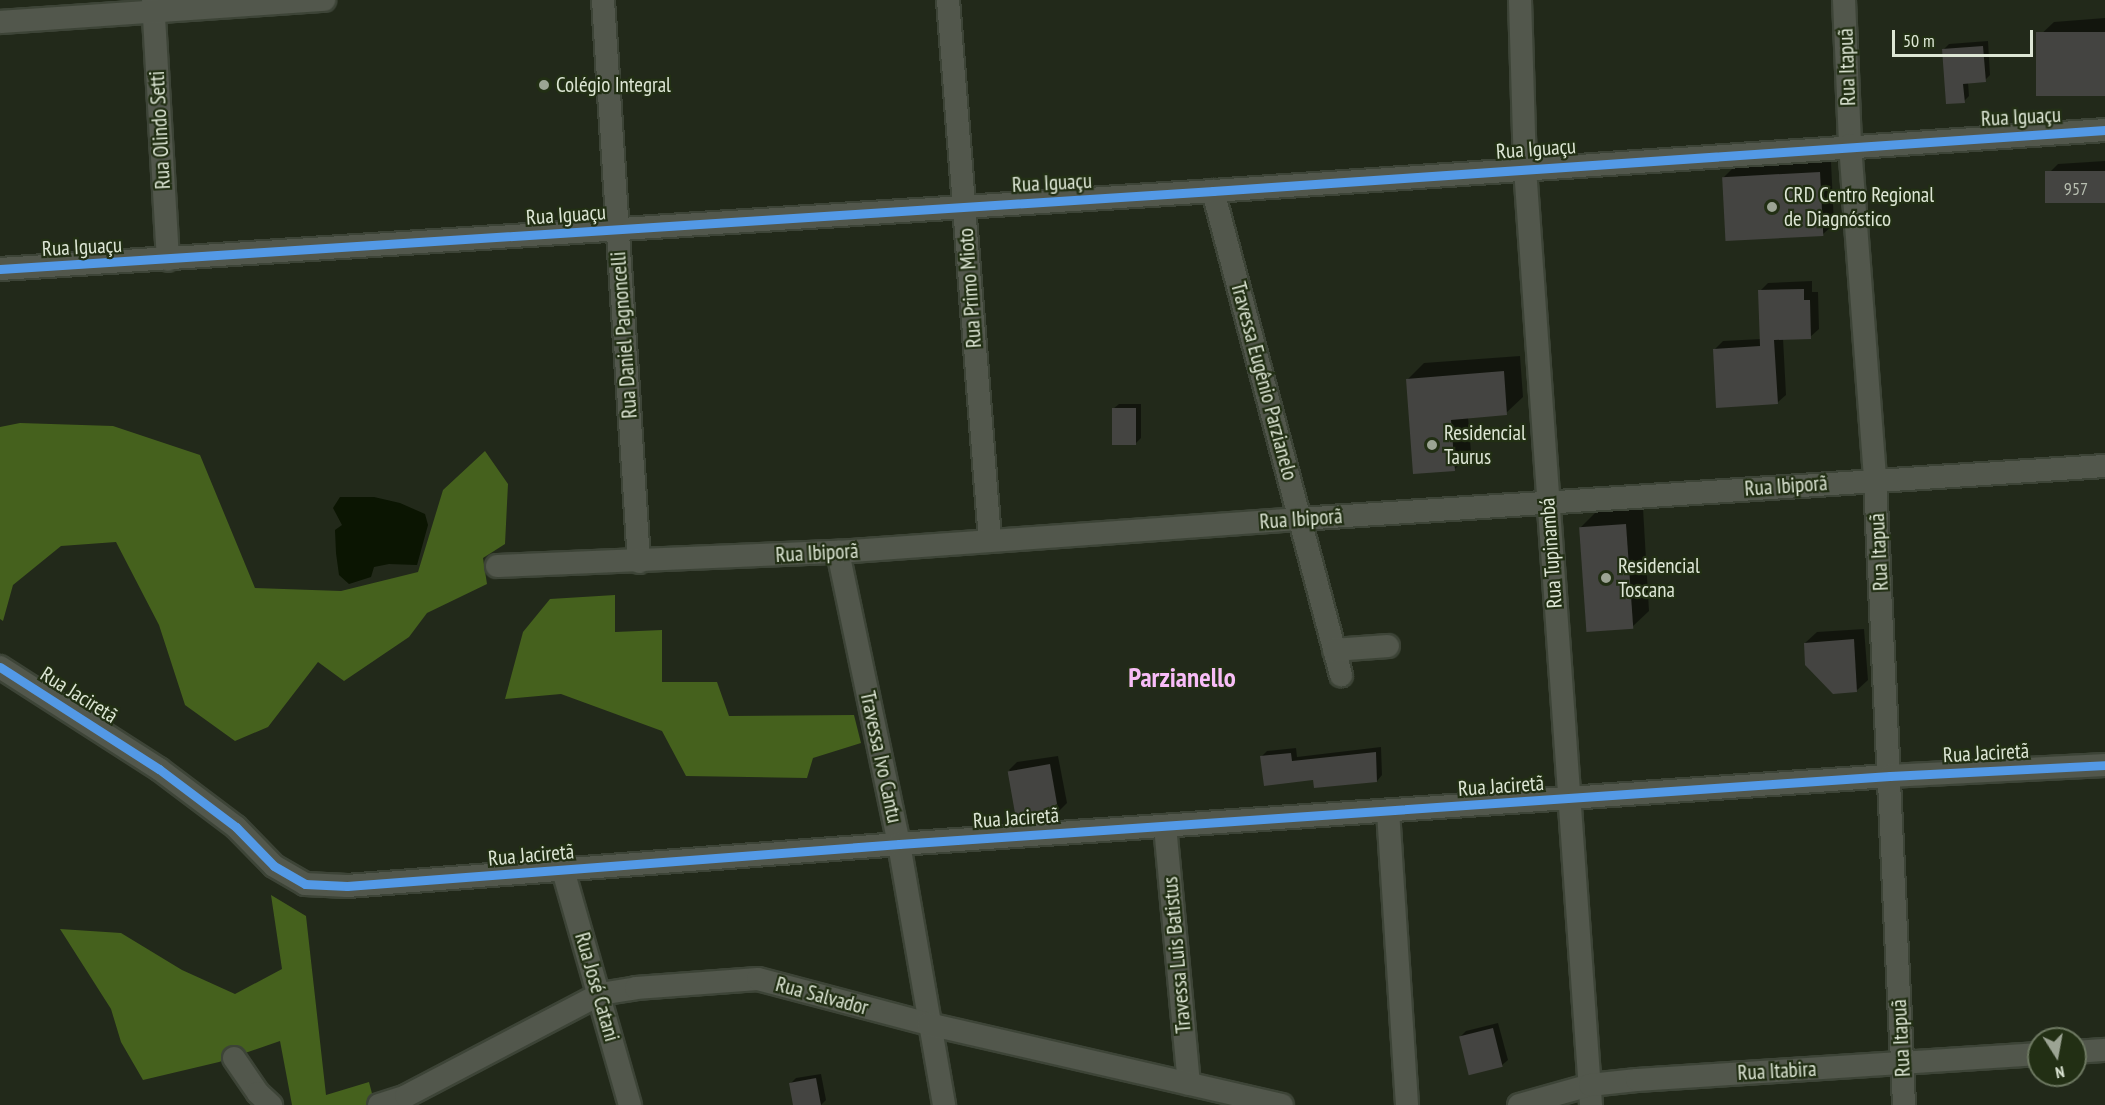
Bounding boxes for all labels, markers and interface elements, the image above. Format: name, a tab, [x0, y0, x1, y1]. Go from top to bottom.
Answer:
scale bar	[1895, 18, 2036, 56]
street label: Rua Itapuã	[1833, 28, 1861, 106]
text: 50 m	[1903, 29, 1935, 52]
street label: Rua Olindo Setti	[144, 70, 176, 190]
place label: Colégio Integral	[556, 72, 671, 98]
marker: Colégio Integral	[537, 78, 551, 92]
street label: Rua Iguaçu	[1980, 102, 2062, 132]
street label: Rua Iguaçu	[1495, 134, 1577, 164]
street label: Rua Iguaçu	[1011, 168, 1093, 198]
house number: 957	[2064, 178, 2088, 200]
place label: CRD Centro Regional de Diagnóstico	[1784, 182, 1934, 232]
street label: Rua Iguaçu	[525, 200, 607, 230]
marker: CRD Centro Regional de Diagnóstico	[1765, 200, 1779, 214]
street label: Rua Primo Mioto	[953, 227, 987, 349]
street label: Rua Iguaçu	[41, 232, 123, 262]
street label: Rua Daniel Pagnoncelli	[606, 251, 642, 419]
street label: Travessa Eugênio Parzianelo	[1225, 279, 1303, 483]
place label: Residencial Taurus	[1444, 420, 1526, 470]
marker: Residencial Taurus	[1425, 438, 1439, 452]
street label: Rua Ibiporã	[1744, 471, 1828, 501]
street label: Rua Tupinambá	[1535, 497, 1567, 609]
street label: Rua Ibiporã	[1259, 504, 1343, 534]
street label: Rua Itapuã	[1864, 513, 1894, 591]
street label: Rua Ibiporã	[775, 538, 859, 568]
place label: Residencial Toscana	[1618, 553, 1700, 603]
marker: Residencial Toscana	[1599, 571, 1613, 585]
street label: Rua Jaciretã	[36, 661, 122, 729]
district label: Parzianello	[1128, 662, 1236, 694]
street label: Travessa Ivo Cantu	[855, 689, 907, 825]
street label: Rua Jaciretã	[1942, 738, 2030, 768]
street label: Rua Jaciretã	[1457, 770, 1545, 802]
street label: Rua Jaciretã	[972, 802, 1060, 834]
street label: Rua Jaciretã	[487, 839, 575, 871]
street label: Travessa Luis Batistus	[1158, 876, 1196, 1034]
street label: Rua José Catani	[569, 930, 625, 1044]
street label: Rua Salvador	[773, 972, 871, 1020]
street label: Rua Itapuã	[1886, 999, 1916, 1077]
north arrow	[2027, 1027, 2087, 1087]
street label: Rua Itabira	[1737, 1056, 1817, 1086]
text: N	[2054, 1062, 2066, 1083]

